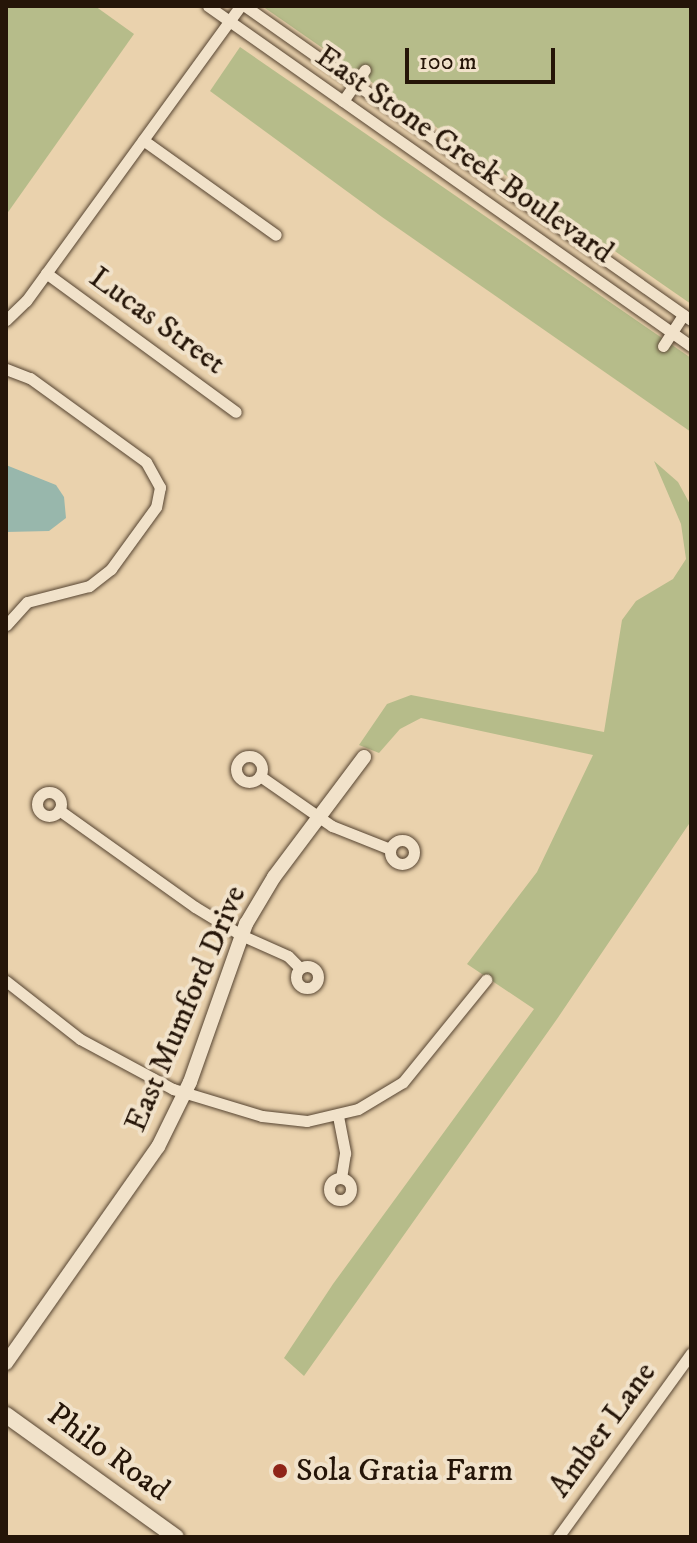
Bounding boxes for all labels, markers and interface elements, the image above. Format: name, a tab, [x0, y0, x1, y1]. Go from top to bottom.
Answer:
scale bar	[409, 32, 559, 82]
street label: East Stone Creek Boulevard	[308, 37, 620, 273]
text: 100 m	[419, 47, 477, 77]
street label: Lucas Street	[81, 259, 233, 383]
street label: East Mumford Drive	[117, 880, 255, 1138]
street label: Amber Lane	[541, 1355, 665, 1505]
street label: Philo Road	[39, 1396, 177, 1510]
place label: Sola Gratia Farm	[296, 1452, 513, 1490]
marker: Sola Gratia Farm	[271, 1462, 289, 1480]

